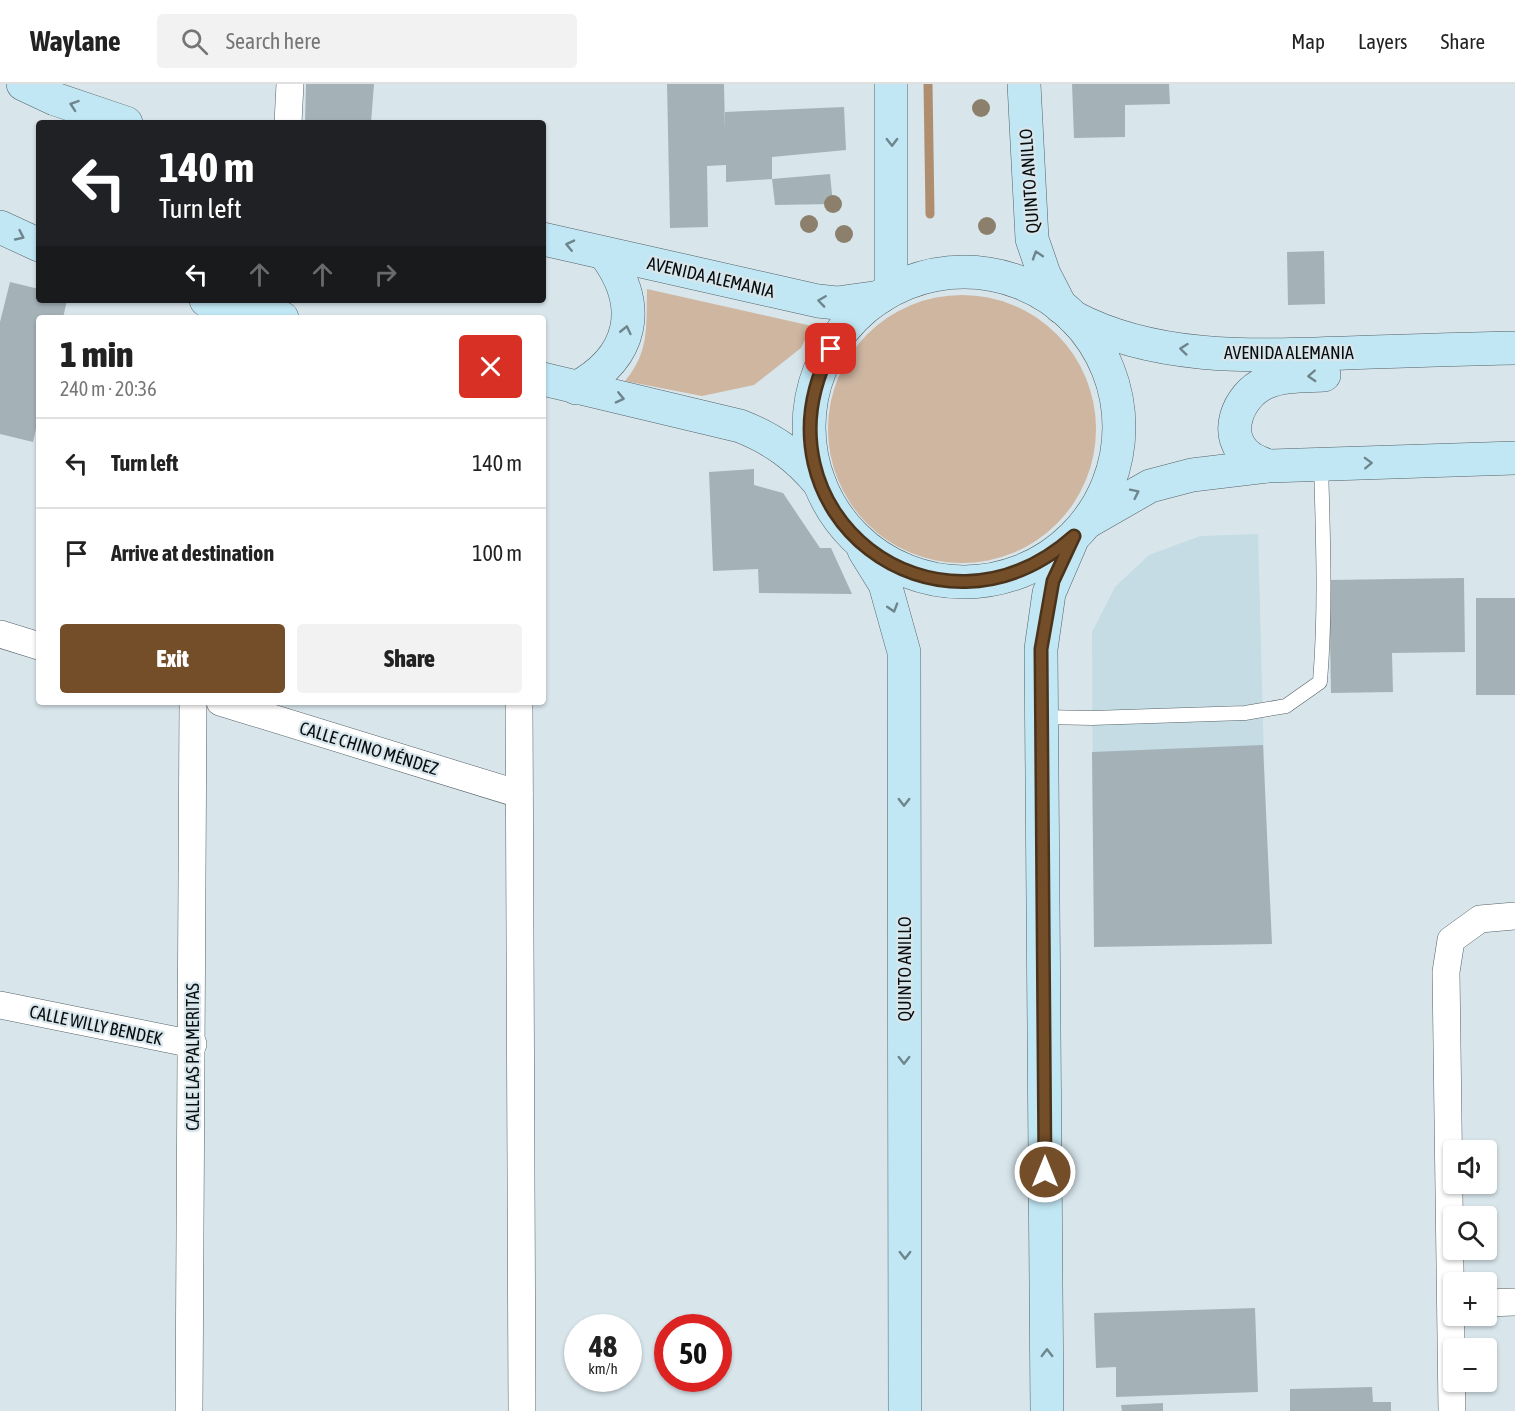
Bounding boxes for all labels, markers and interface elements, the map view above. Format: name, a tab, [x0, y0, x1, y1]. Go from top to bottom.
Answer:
search box	[157, 14, 577, 68]
text: Waylane	[30, 25, 121, 57]
icon: search	[178, 25, 211, 58]
text: Search here	[226, 28, 321, 54]
text: Map	[1291, 29, 1325, 53]
text: Layers	[1358, 29, 1408, 53]
text: Share	[1441, 29, 1485, 53]
one-way arrow	[69, 100, 80, 112]
street label: QUINTO ANILLO	[1015, 128, 1043, 234]
one-way arrow	[886, 138, 898, 147]
text: 140 m	[159, 143, 254, 191]
icon: left	[60, 144, 138, 222]
text: Turn left	[159, 193, 242, 224]
one-way arrow	[13, 229, 24, 241]
one-way arrow	[565, 240, 575, 253]
one-way arrow	[1032, 250, 1045, 261]
street label: AVENIDA ALEMANIA	[645, 252, 777, 302]
icon: left	[180, 258, 213, 291]
icon: ahead	[243, 258, 276, 291]
icon: ahead	[306, 258, 339, 291]
icon: right	[369, 258, 402, 291]
one-way arrow	[817, 295, 826, 307]
pin	[805, 323, 856, 374]
one-way arrow	[618, 325, 631, 335]
icon: arrive	[814, 332, 847, 365]
text: 1 min	[60, 333, 134, 375]
button: close	[459, 335, 522, 398]
street label: AVENIDA ALEMANIA	[1224, 342, 1354, 363]
one-way arrow	[1179, 343, 1188, 356]
one-way arrow	[1308, 369, 1317, 382]
text: 240 m · 20:36	[60, 377, 157, 400]
one-way arrow	[615, 391, 625, 404]
icon: left	[60, 447, 93, 480]
text: Turn left	[111, 450, 178, 476]
text: 140 m	[472, 450, 522, 476]
one-way arrow	[1364, 456, 1373, 469]
one-way arrow	[1129, 489, 1140, 501]
icon: arrive	[60, 537, 93, 570]
text: Arrive at destination	[111, 540, 274, 566]
text: 100 m	[472, 540, 522, 566]
one-way arrow	[886, 602, 898, 613]
button: Exit	[60, 624, 285, 693]
button: Share	[297, 624, 522, 693]
street label: CALLE CHINO MÉNDEZ	[297, 717, 441, 779]
one-way arrow	[898, 797, 910, 806]
street label: QUINTO ANILLO	[894, 917, 915, 1021]
street label: CALLE LAS PALMERITAS	[182, 983, 203, 1131]
street label: CALLE WILLY BENDEK	[28, 1001, 164, 1049]
one-way arrow	[898, 1055, 910, 1064]
position arrow	[1013, 1140, 1077, 1204]
map controls	[1443, 1140, 1497, 1392]
button: sound	[1443, 1140, 1497, 1194]
button: search	[1443, 1206, 1497, 1260]
one-way arrow	[899, 1250, 911, 1259]
button: +	[1443, 1272, 1497, 1326]
speed limit sign: 50	[654, 1314, 732, 1392]
text: 48	[589, 1329, 617, 1363]
button: −	[1443, 1338, 1497, 1392]
one-way arrow	[1041, 1348, 1053, 1357]
text: km/h	[588, 1360, 618, 1377]

